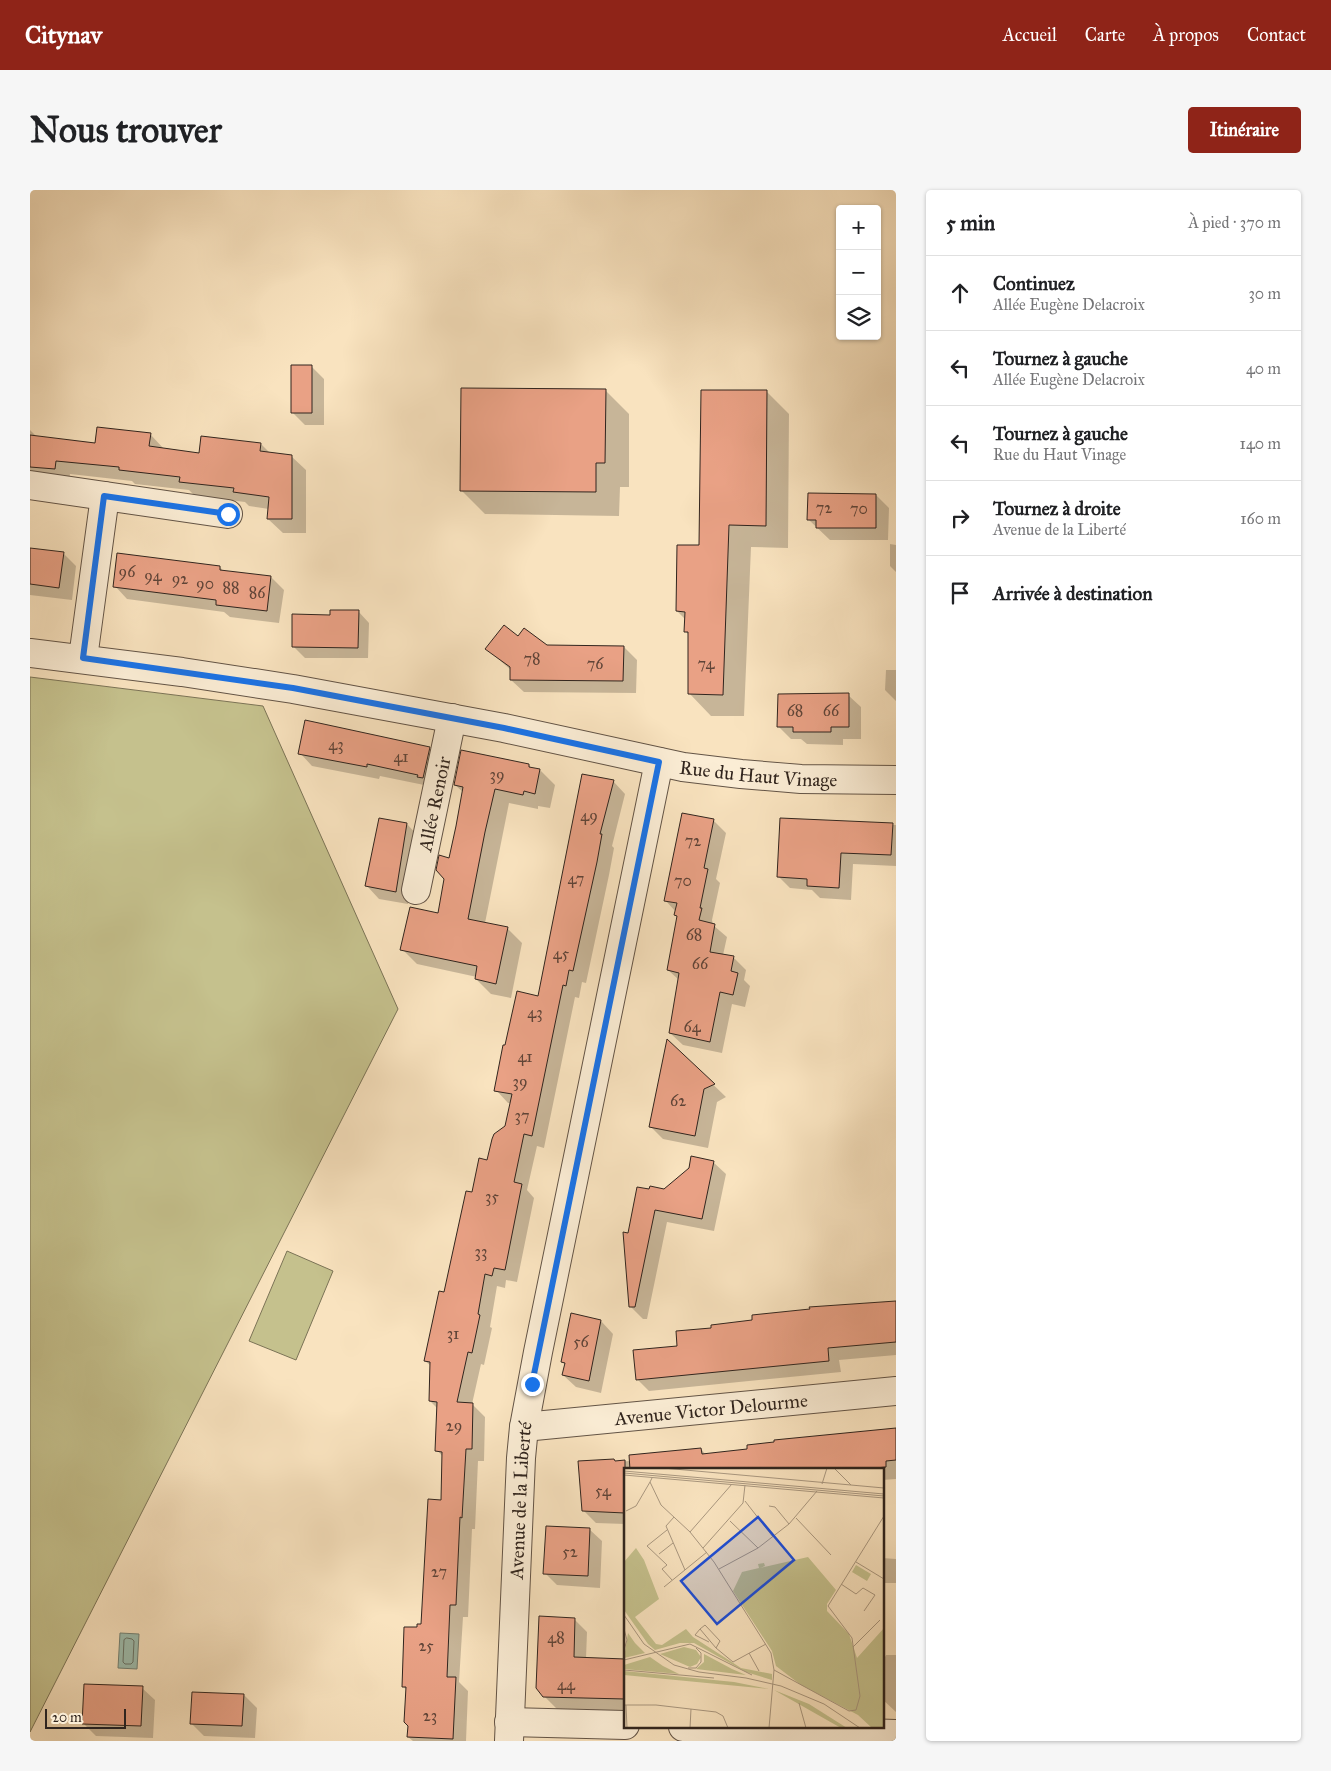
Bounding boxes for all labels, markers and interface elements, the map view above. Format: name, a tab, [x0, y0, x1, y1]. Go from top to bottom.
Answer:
text: Citynav	[25, 20, 102, 50]
text: Accueil	[1003, 24, 1057, 46]
text: Carte	[1085, 24, 1125, 46]
text: À propos	[1153, 24, 1219, 46]
text: Contact	[1247, 24, 1306, 46]
button: Itinéraire	[1188, 107, 1301, 153]
text: Nous trouver	[30, 109, 222, 152]
map controls	[836, 205, 881, 340]
button: +	[836, 205, 881, 250]
text: 5 min	[946, 210, 995, 236]
text: À pied · 370 m	[1188, 213, 1281, 232]
button: −	[836, 250, 881, 295]
text: Continuez	[993, 272, 1075, 295]
icon: ahead	[946, 279, 974, 307]
text: 30 m	[1248, 284, 1281, 303]
button: layers	[836, 295, 881, 340]
text: Allée Eugène Delacroix	[993, 295, 1145, 314]
text: Tournez à gauche	[993, 347, 1128, 370]
icon: left	[946, 354, 974, 382]
text: 40 m	[1246, 359, 1281, 378]
text: Allée Eugène Delacroix	[993, 370, 1145, 389]
text: Tournez à gauche	[993, 422, 1128, 445]
icon: left	[946, 429, 974, 457]
text: 140 m	[1240, 434, 1281, 453]
text: Rue du Haut Vinage	[993, 445, 1126, 464]
text: Tournez à droite	[993, 497, 1121, 520]
house number: 72	[816, 498, 832, 517]
house number: 70	[850, 499, 868, 518]
route start	[217, 503, 240, 526]
icon: right	[946, 504, 974, 532]
text: 160 m	[1240, 509, 1281, 528]
text: Avenue de la Liberté	[993, 520, 1126, 539]
house number: 96	[119, 562, 136, 581]
house number: 94	[144, 566, 163, 585]
house number: 92	[172, 569, 188, 588]
house number: 90	[196, 574, 214, 593]
house number: 88	[222, 578, 240, 597]
icon: arrive	[946, 579, 974, 607]
text: Arrivée à destination	[993, 582, 1152, 605]
house number: 86	[249, 583, 266, 602]
house number: 78	[523, 649, 541, 668]
house number: 76	[587, 654, 604, 673]
house number: 74	[697, 654, 716, 673]
house number: 68	[787, 701, 803, 720]
house number: 66	[823, 701, 840, 720]
house number: 43	[328, 735, 344, 754]
house number: 41	[393, 747, 409, 766]
street label: Allée Renoir	[413, 754, 456, 855]
street label: Rue du Haut Vinage	[678, 756, 837, 792]
house number: 39	[490, 765, 505, 784]
house number: 49	[580, 806, 598, 825]
house number: 72	[685, 831, 701, 850]
house number: 47	[568, 869, 584, 888]
house number: 70	[674, 871, 692, 890]
house number: 68	[686, 925, 702, 944]
house number: 45	[553, 944, 570, 963]
house number: 66	[692, 954, 709, 973]
house number: 43	[527, 1003, 543, 1022]
house number: 64	[683, 1017, 702, 1036]
house number: 41	[517, 1047, 533, 1066]
house number: 39	[513, 1072, 528, 1091]
house number: 62	[670, 1091, 686, 1110]
house number: 37	[515, 1106, 529, 1125]
house number: 35	[485, 1187, 499, 1206]
house number: 33	[475, 1242, 487, 1261]
house number: 31	[447, 1324, 459, 1343]
house number: 56	[573, 1332, 590, 1351]
route end	[521, 1373, 544, 1396]
street label: Avenue Victor Delourme	[613, 1389, 809, 1430]
house number: 29	[446, 1416, 462, 1435]
street label: Avenue de la Liberté	[505, 1419, 537, 1581]
inset map	[624, 1468, 884, 1728]
house number: 54	[595, 1481, 612, 1500]
house number: 52	[562, 1542, 578, 1561]
house number: 27	[431, 1562, 447, 1581]
house number: 48	[547, 1628, 565, 1647]
house number: 25	[418, 1636, 434, 1655]
house number: 44	[557, 1675, 576, 1694]
scale bar	[45, 1706, 126, 1729]
house number: 23	[423, 1706, 437, 1725]
text: 20 m	[52, 1709, 82, 1726]

